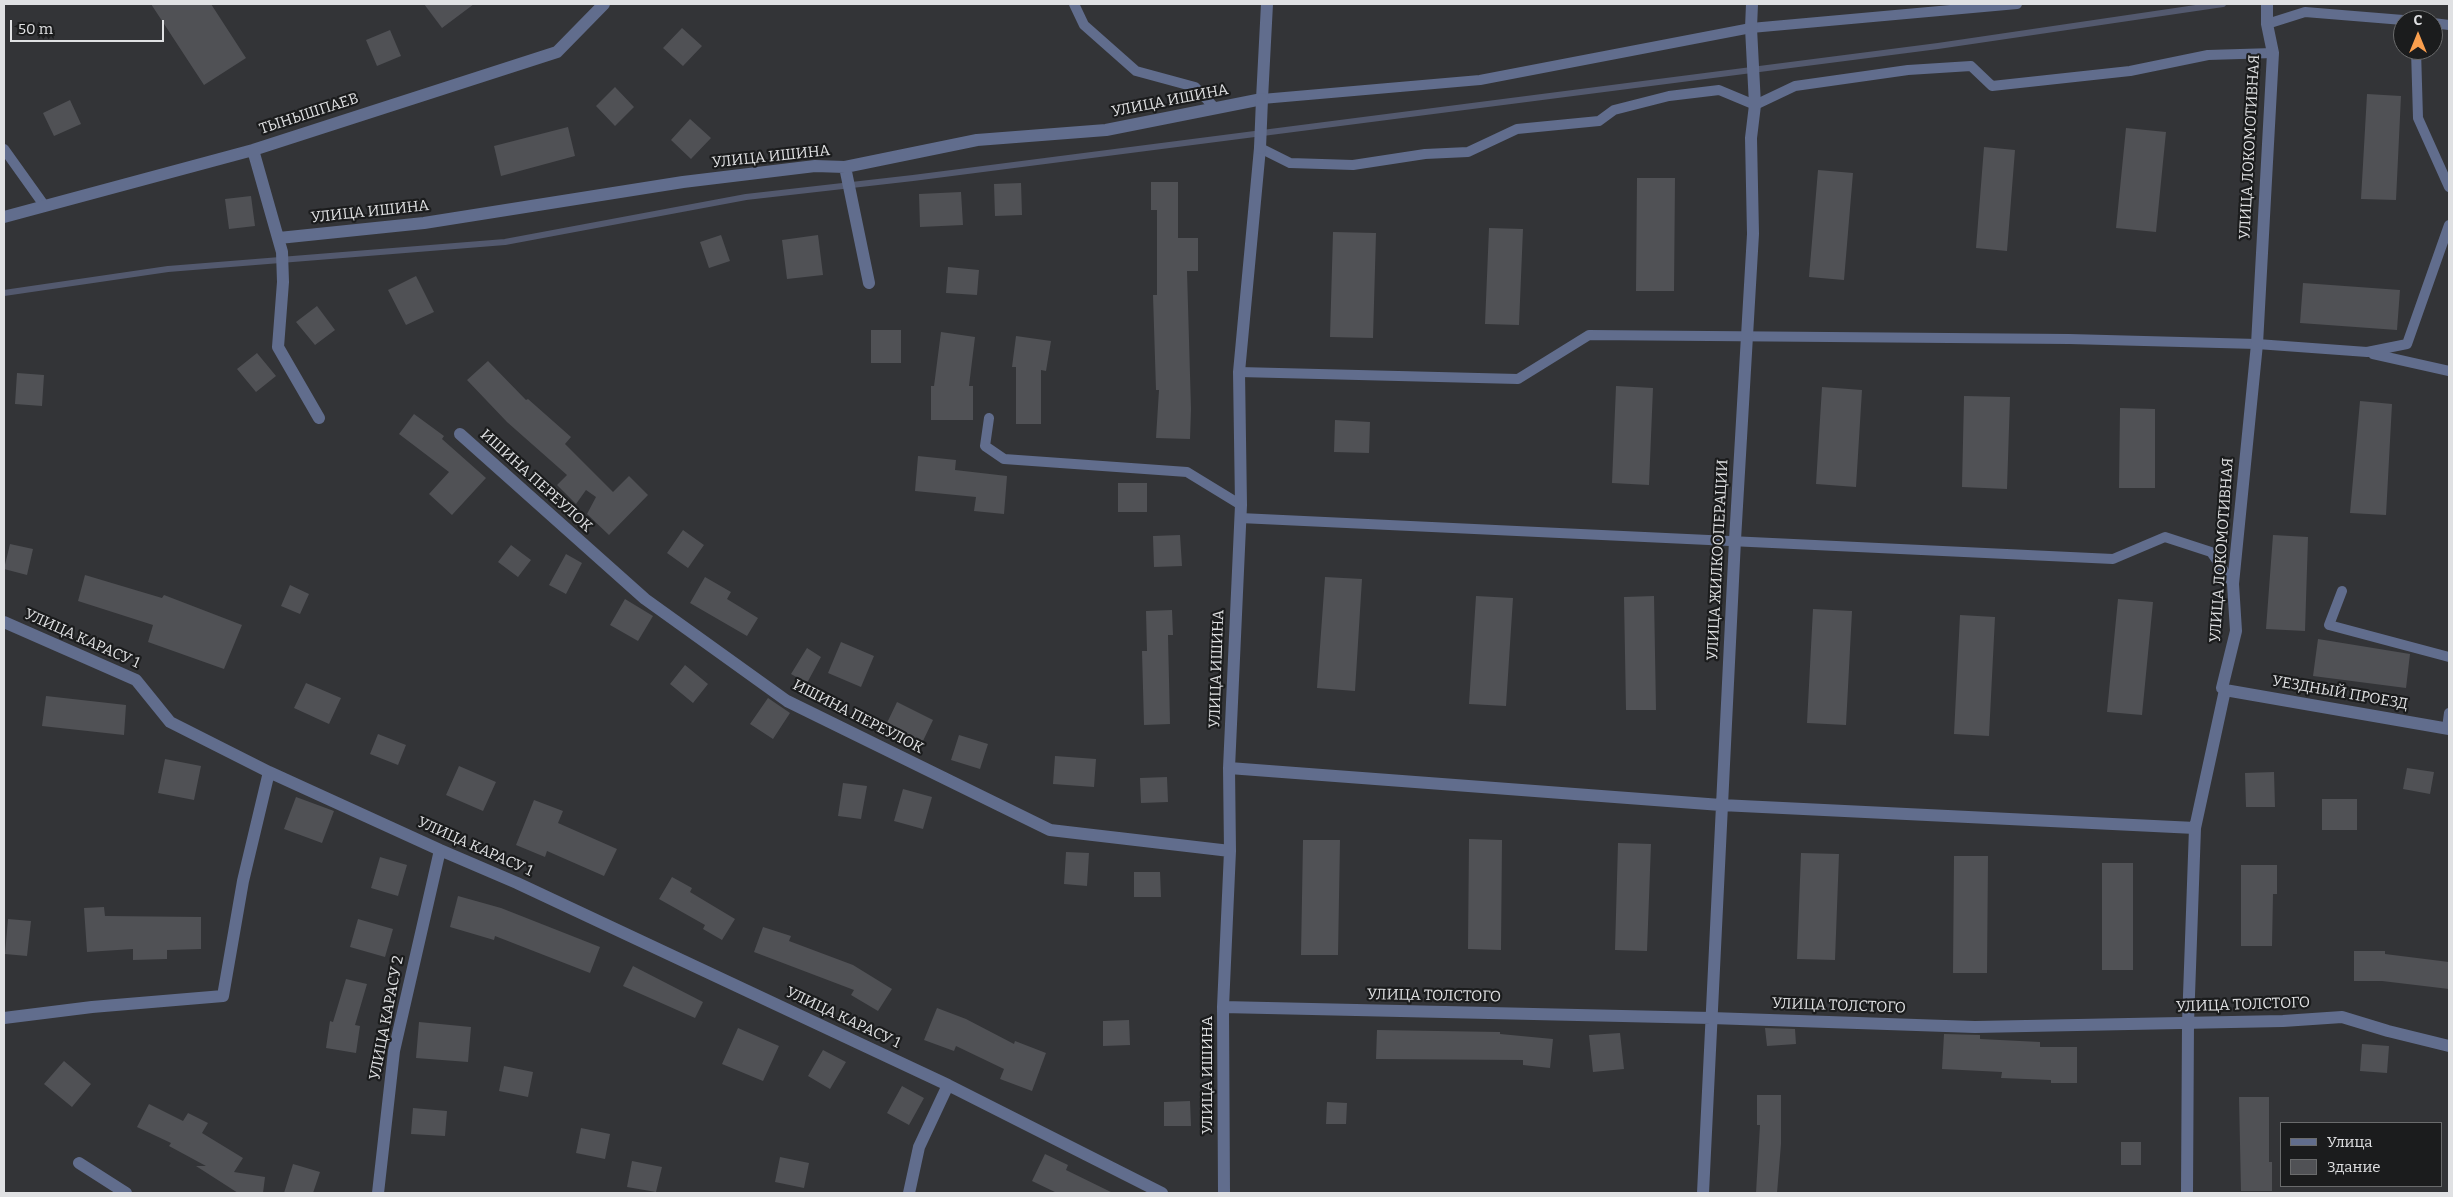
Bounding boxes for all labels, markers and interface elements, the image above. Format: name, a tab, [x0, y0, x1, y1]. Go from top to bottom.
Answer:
scale bar	[12, 10, 166, 42]
north arrow	[2393, 10, 2443, 60]
text: С	[2414, 12, 2422, 29]
text: 50 m	[18, 20, 53, 38]
street label: УЛИЦА ЛОКОМОТИВНАЯ	[2236, 54, 2264, 240]
street label: УЛИЦА ИШИНА	[1110, 81, 1230, 121]
street label: ТЫНЫШПАЕВ	[257, 89, 361, 139]
street label: УЛИЦА ИШИНА	[711, 142, 831, 172]
street label: УЛИЦА ИШИНА	[310, 197, 430, 227]
street label: ИШИНА ПЕРЕУЛОК	[476, 426, 596, 536]
street label: УЛИЦА ЛОКОМОТИВНАЯ	[2207, 457, 2237, 643]
street label: УЛИЦА ЖИЛКООПЕРАЦИИ	[1704, 459, 1732, 661]
street label: УЛИЦА КАРАСУ 1	[22, 606, 142, 672]
street label: УЛИЦА ИШИНА	[1206, 609, 1228, 729]
street label: УЕЗДНЫЙ ПРОЕЗД	[2271, 672, 2409, 714]
street label: ИШИНА ПЕРЕУЛОК	[789, 676, 927, 758]
street label: УЛИЦА КАРАСУ 1	[415, 814, 535, 880]
street label: УЛИЦА КАРАСУ 2	[366, 954, 408, 1082]
street label: УЛИЦА КАРАСУ 1	[783, 984, 903, 1052]
street label: УЛИЦА ТОЛСТОГО	[1367, 986, 1501, 1006]
street label: УЛИЦА ТОЛСТОГО	[2176, 994, 2310, 1016]
street label: УЛИЦА ТОЛСТОГО	[1772, 995, 1906, 1017]
street label: УЛИЦА ИШИНА	[1199, 1016, 1217, 1134]
legend	[2280, 1122, 2443, 1187]
text: Улица	[2327, 1133, 2373, 1151]
text: Здание	[2327, 1158, 2381, 1176]

